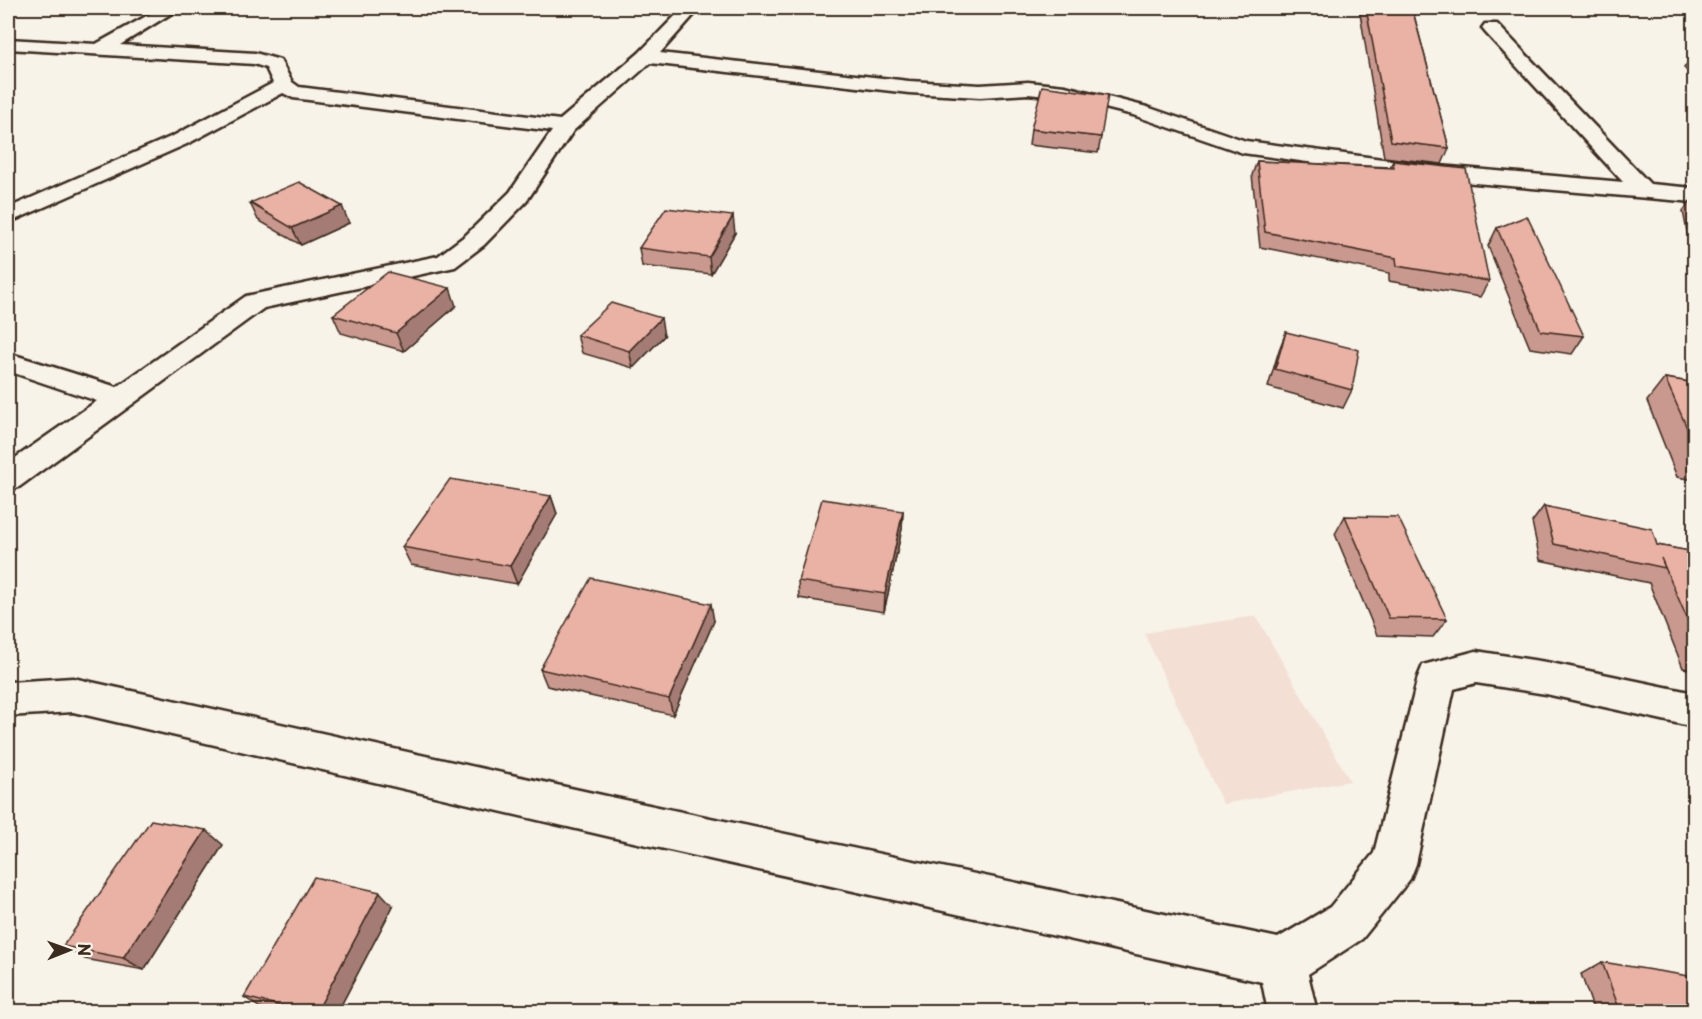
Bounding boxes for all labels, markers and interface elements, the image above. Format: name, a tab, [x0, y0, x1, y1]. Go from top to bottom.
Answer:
north arrow	[39, 920, 99, 980]
text: N	[73, 943, 97, 956]

